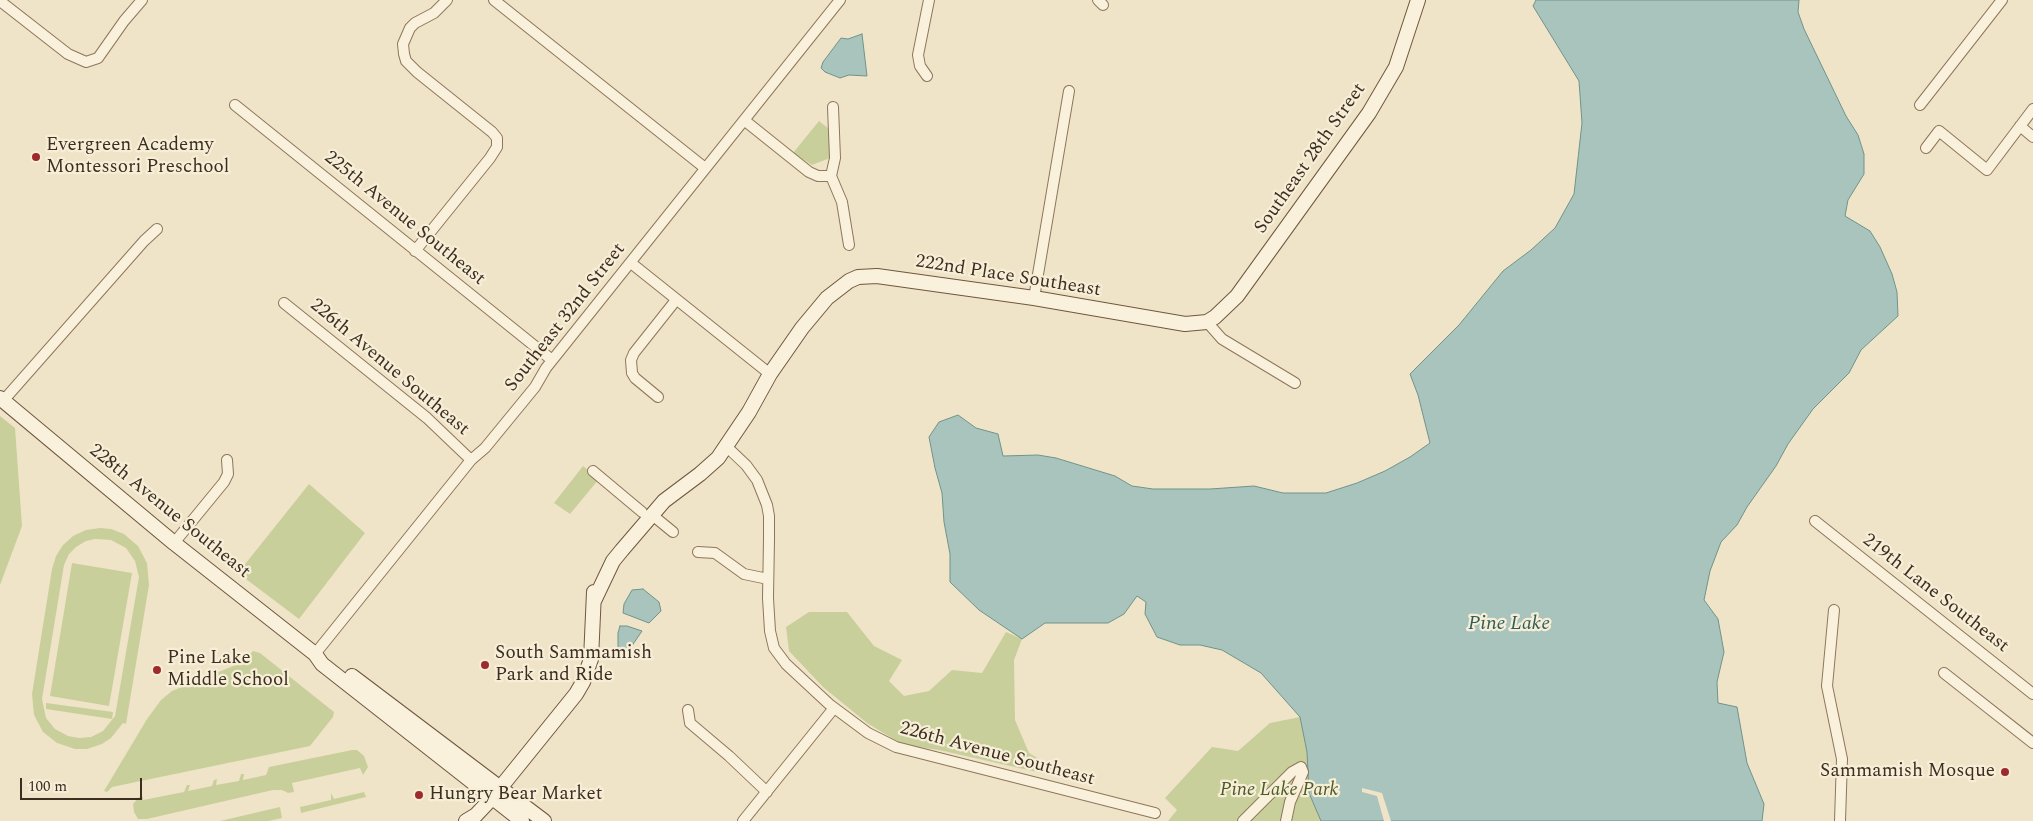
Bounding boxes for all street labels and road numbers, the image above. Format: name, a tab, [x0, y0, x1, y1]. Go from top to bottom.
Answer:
street label: Southeast 28th Street	[1250, 79, 1372, 239]
street label: 225th Avenue Southeast	[319, 147, 489, 291]
street label: Southeast 32nd Street	[501, 239, 631, 397]
street label: 222nd Place Southeast	[914, 251, 1102, 303]
street label: 226th Avenue Southeast	[305, 295, 473, 441]
street label: 228th Avenue Southeast	[84, 440, 254, 584]
street label: 219th Lane Southeast	[1857, 530, 2013, 658]
street label: 226th Avenue Southeast	[897, 718, 1097, 792]

